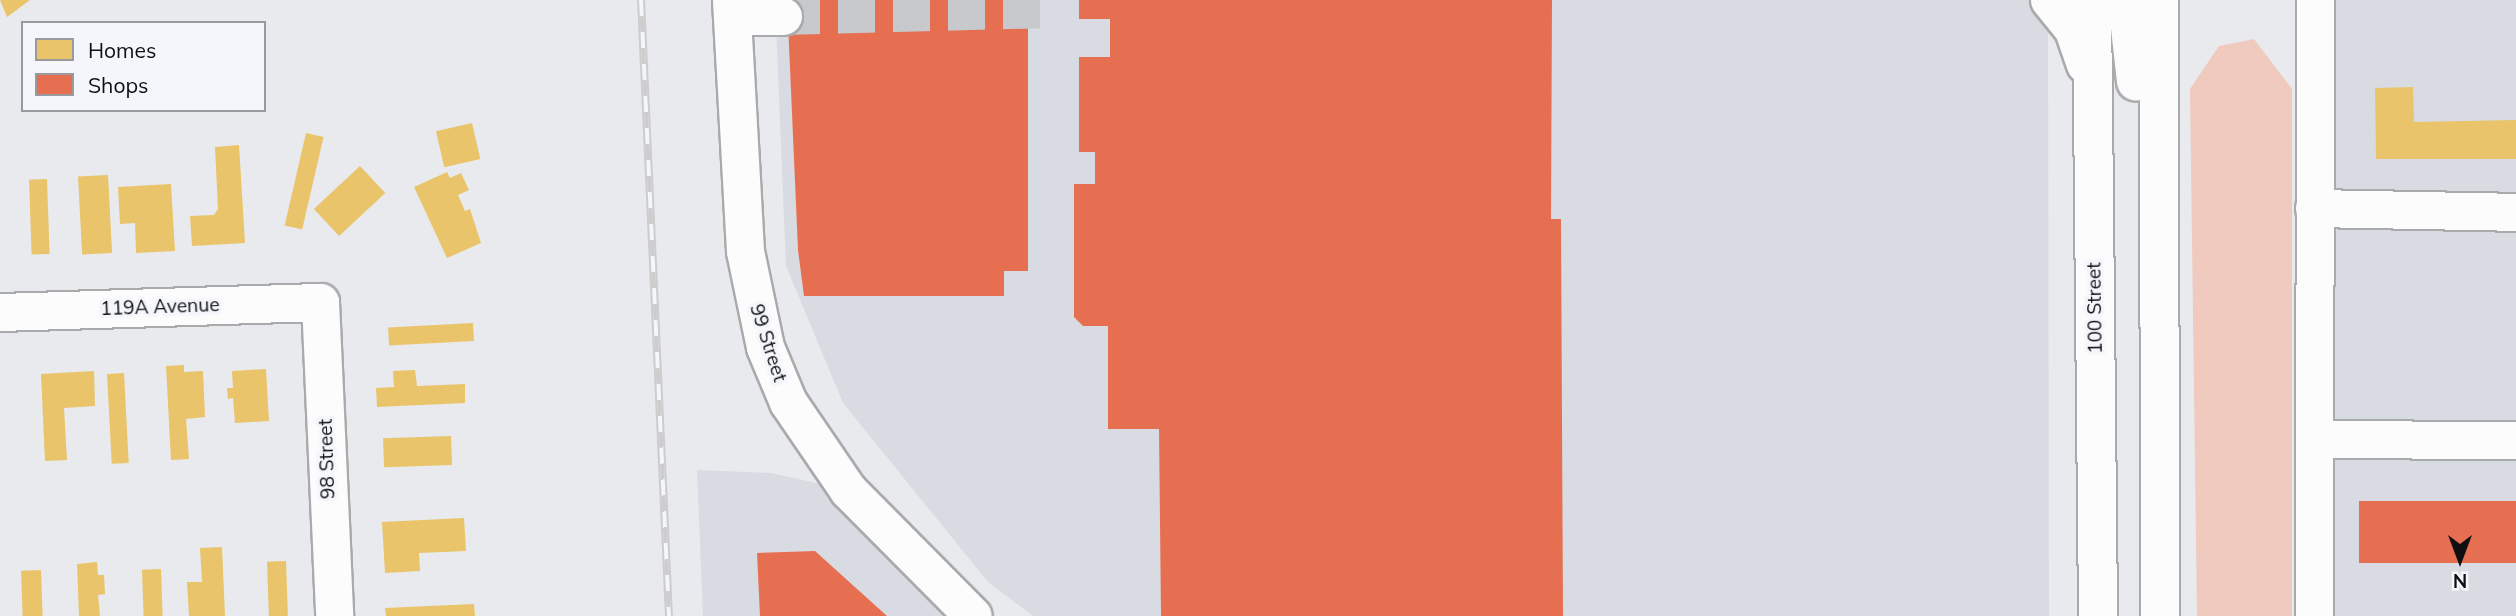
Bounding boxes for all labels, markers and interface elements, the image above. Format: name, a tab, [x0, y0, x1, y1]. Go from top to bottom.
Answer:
legend	[21, 21, 266, 112]
text: Homes	[88, 37, 156, 63]
text: Shops	[88, 72, 148, 98]
street label: 100 Street	[2083, 262, 2107, 354]
street label: 119A Avenue	[100, 294, 220, 320]
street label: 99 Street	[745, 301, 791, 385]
street label: 98 Street	[314, 418, 340, 500]
north arrow	[2425, 525, 2495, 595]
text: N	[2453, 569, 2467, 593]

